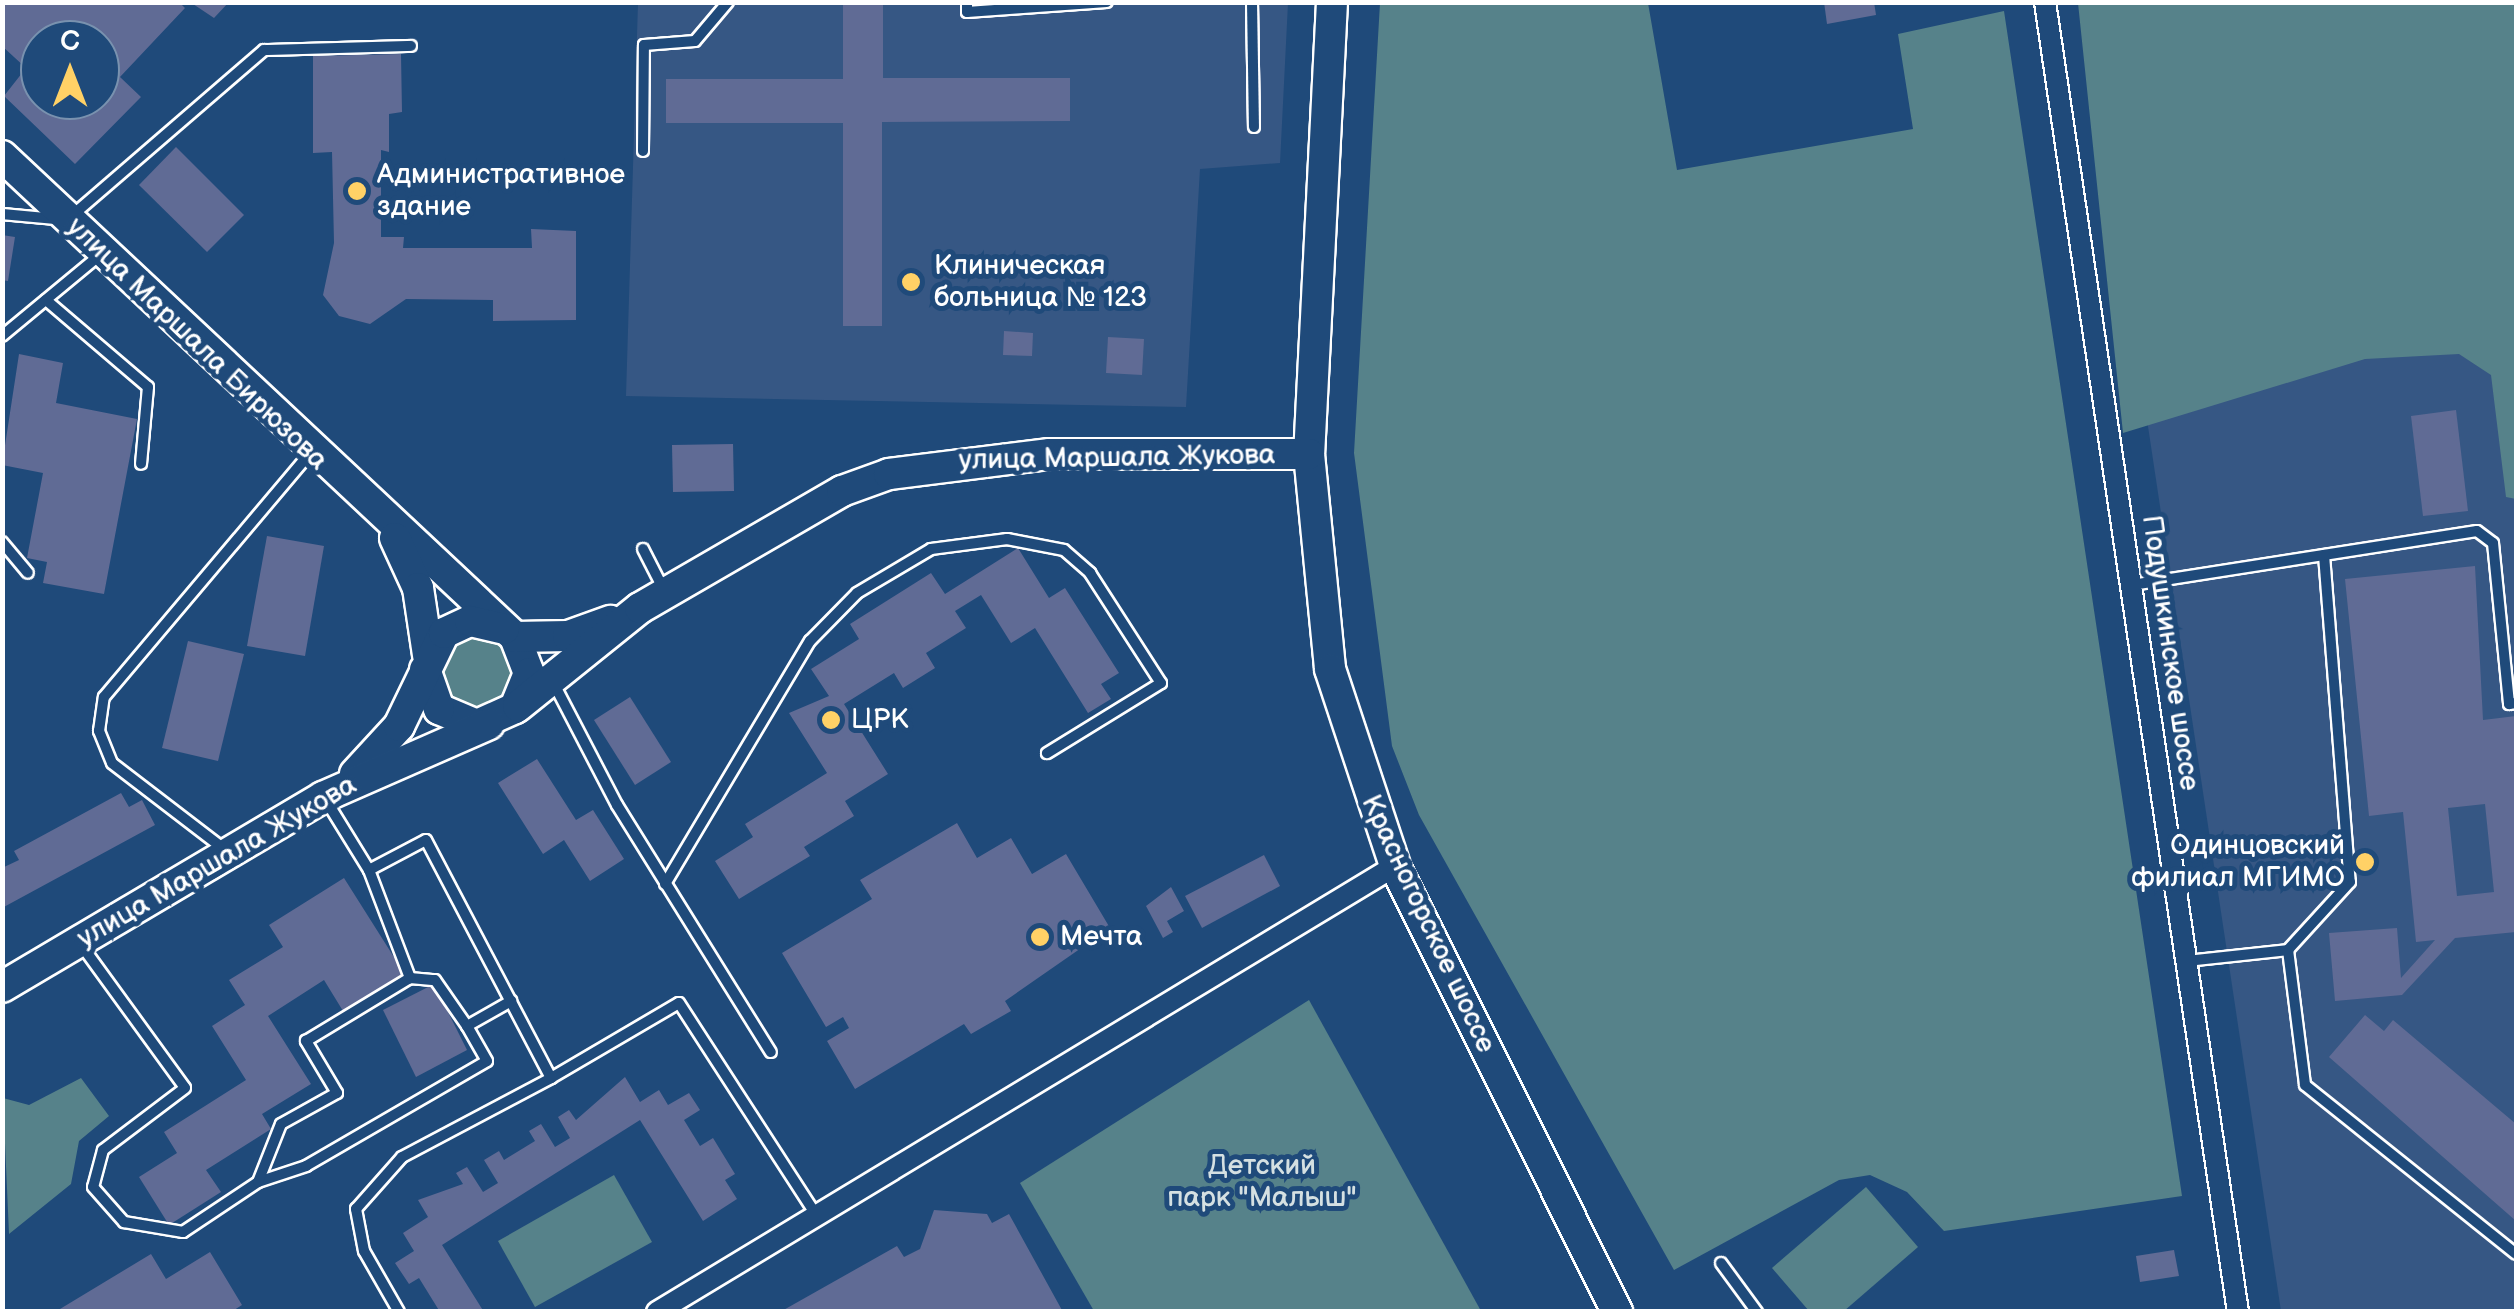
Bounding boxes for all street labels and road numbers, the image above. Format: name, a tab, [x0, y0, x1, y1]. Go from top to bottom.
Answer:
street label: улица Маршала Бирюзова	[60, 210, 334, 478]
street label: улица Маршала Жукова	[958, 438, 1276, 478]
street label: Подушкинское шоссе	[2134, 513, 2206, 793]
street label: улица Маршала Жукова	[72, 768, 362, 956]
street label: Красногорское шоссе	[1354, 790, 1502, 1058]

